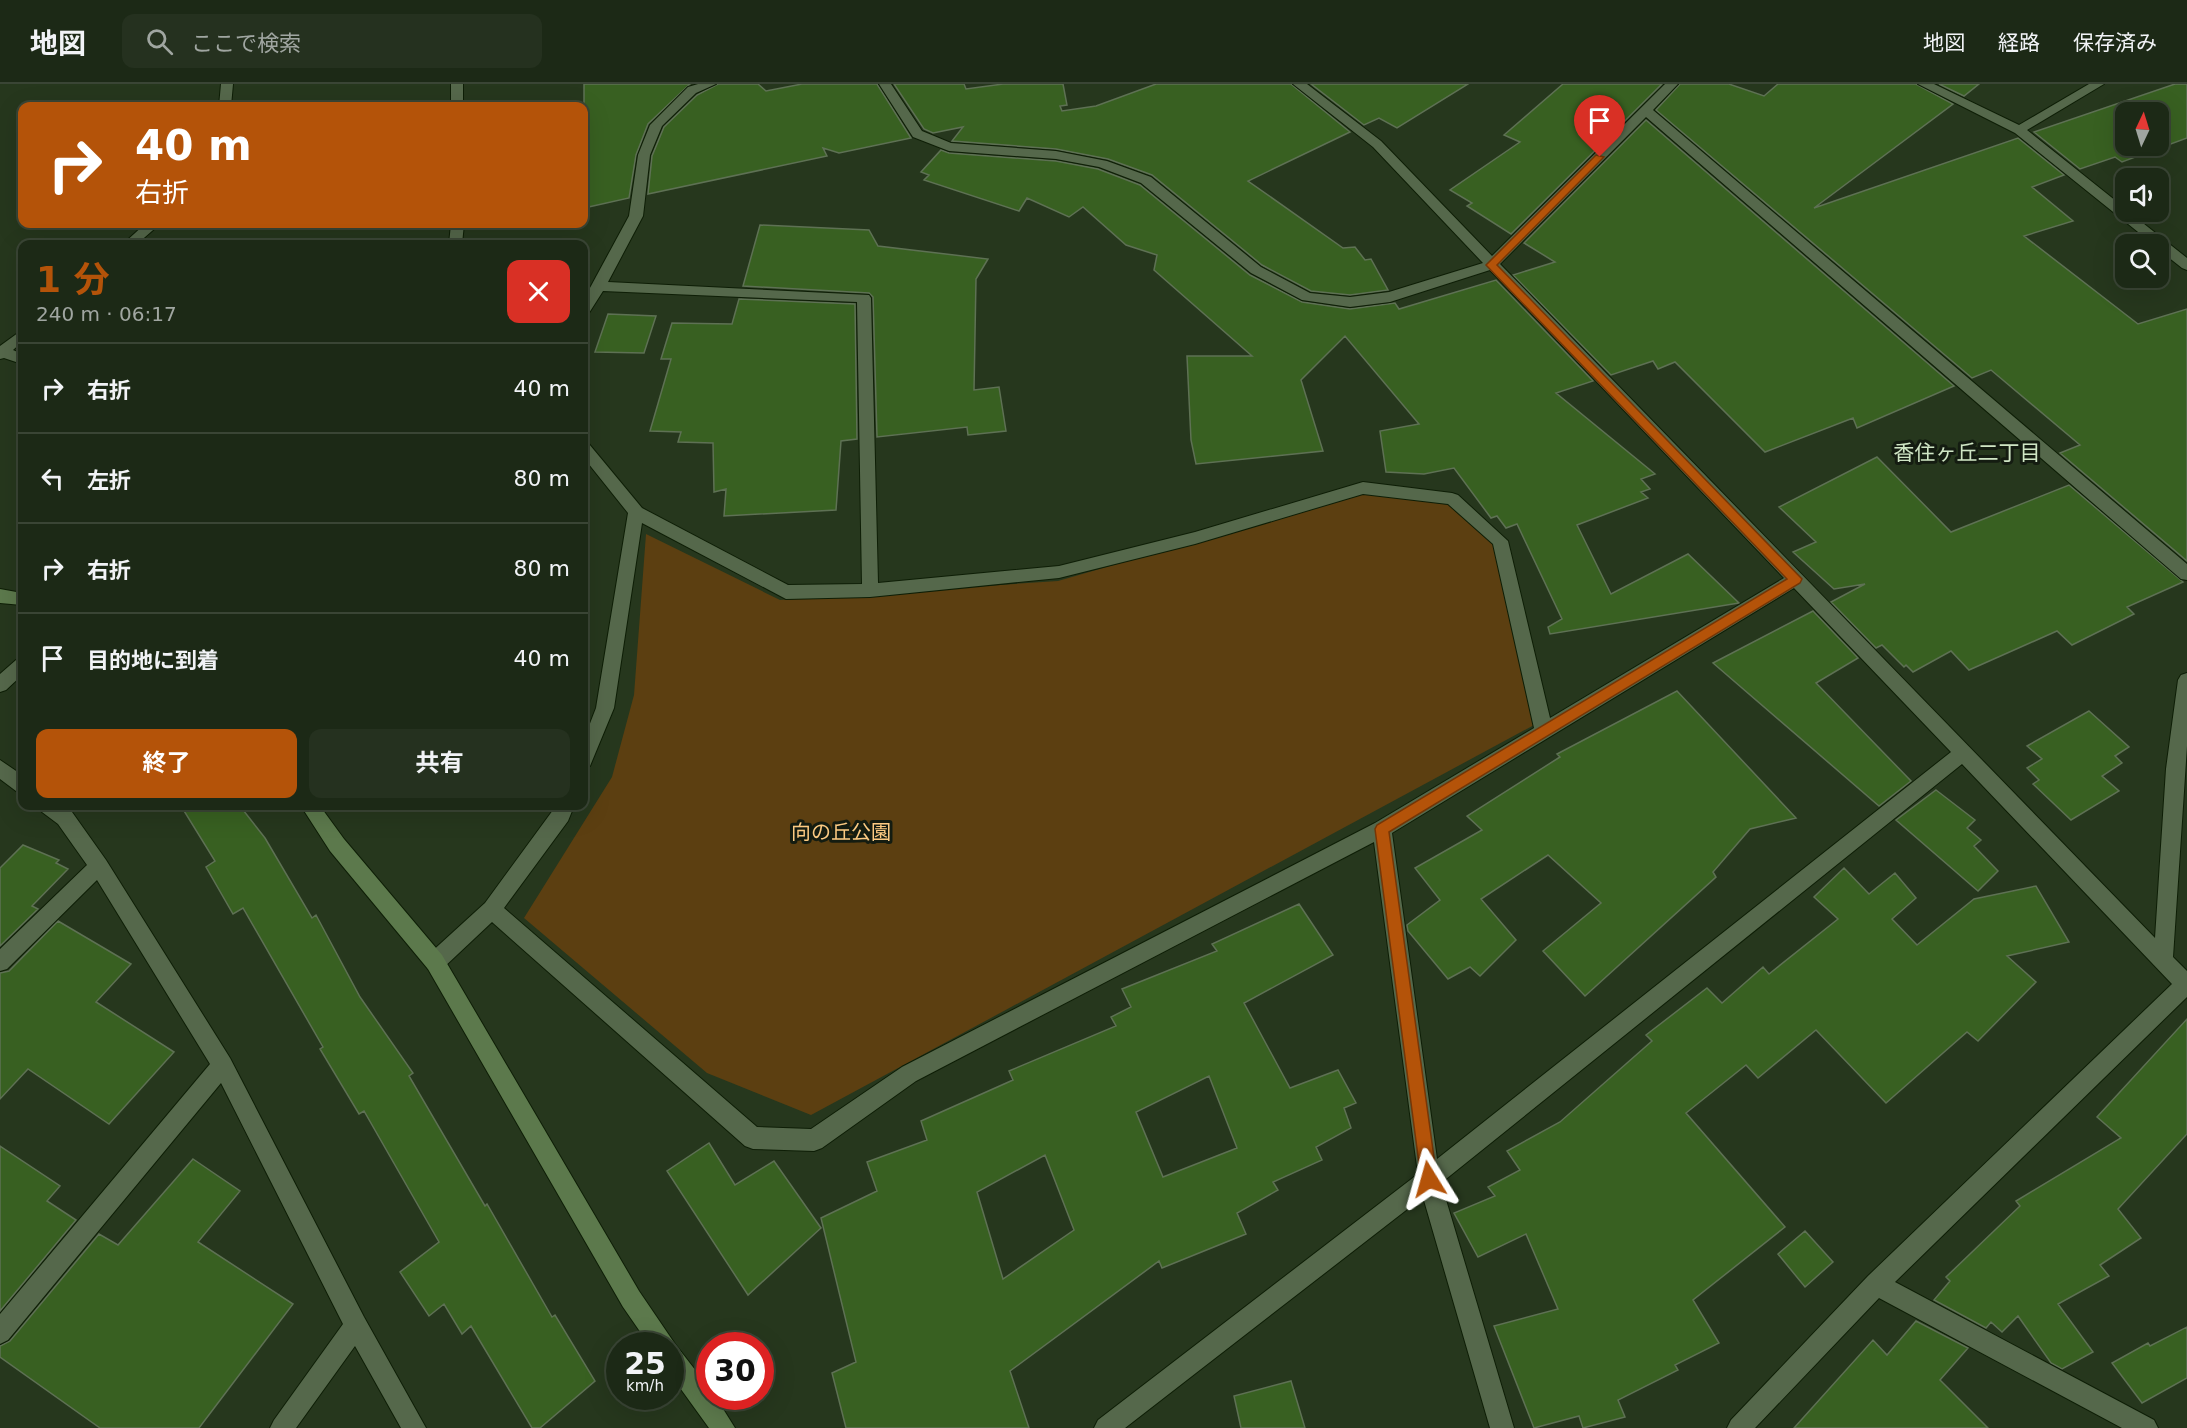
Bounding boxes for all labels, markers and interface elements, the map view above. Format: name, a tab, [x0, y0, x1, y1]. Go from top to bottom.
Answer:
search box	[122, 14, 542, 68]
icon: search	[143, 25, 176, 58]
text: 地図	[30, 27, 86, 60]
text: ここで検索	[191, 31, 301, 56]
text: 地図	[1923, 31, 1965, 55]
text: 経路	[1998, 31, 2040, 55]
text: 保存済み	[2073, 31, 2157, 55]
pin	[1574, 95, 1625, 157]
north arrow	[2115, 102, 2169, 156]
map controls	[2115, 102, 2169, 288]
icon: arrive	[1583, 104, 1616, 137]
text: 40 m	[135, 121, 252, 170]
icon: right	[36, 126, 114, 204]
button: sound	[2115, 168, 2169, 222]
text: 右折	[135, 177, 189, 208]
button: search	[2115, 234, 2169, 288]
text: 1 分	[36, 259, 110, 300]
button: close	[507, 260, 570, 323]
text: 240 m · 06:17	[36, 302, 177, 326]
icon: right	[36, 372, 69, 405]
text: 40 m	[514, 376, 570, 401]
text: 右折	[87, 378, 131, 403]
district label: 香住ヶ丘二丁目	[1894, 441, 2041, 465]
icon: left	[36, 462, 69, 495]
text: 80 m	[514, 466, 570, 491]
text: 左折	[87, 468, 131, 493]
icon: right	[36, 552, 69, 585]
text: 80 m	[514, 556, 570, 581]
text: 右折	[87, 558, 131, 583]
icon: arrive	[36, 642, 69, 675]
text: 40 m	[514, 646, 570, 671]
text: 目的地に到着	[87, 648, 219, 673]
button: 終了	[36, 729, 297, 798]
button: 共有	[309, 729, 570, 798]
park label: 向の丘公園	[791, 820, 891, 844]
position arrow	[1397, 1147, 1461, 1211]
speed limit sign: 30	[696, 1332, 774, 1410]
text: 25	[624, 1346, 666, 1381]
text: km/h	[626, 1377, 664, 1395]

